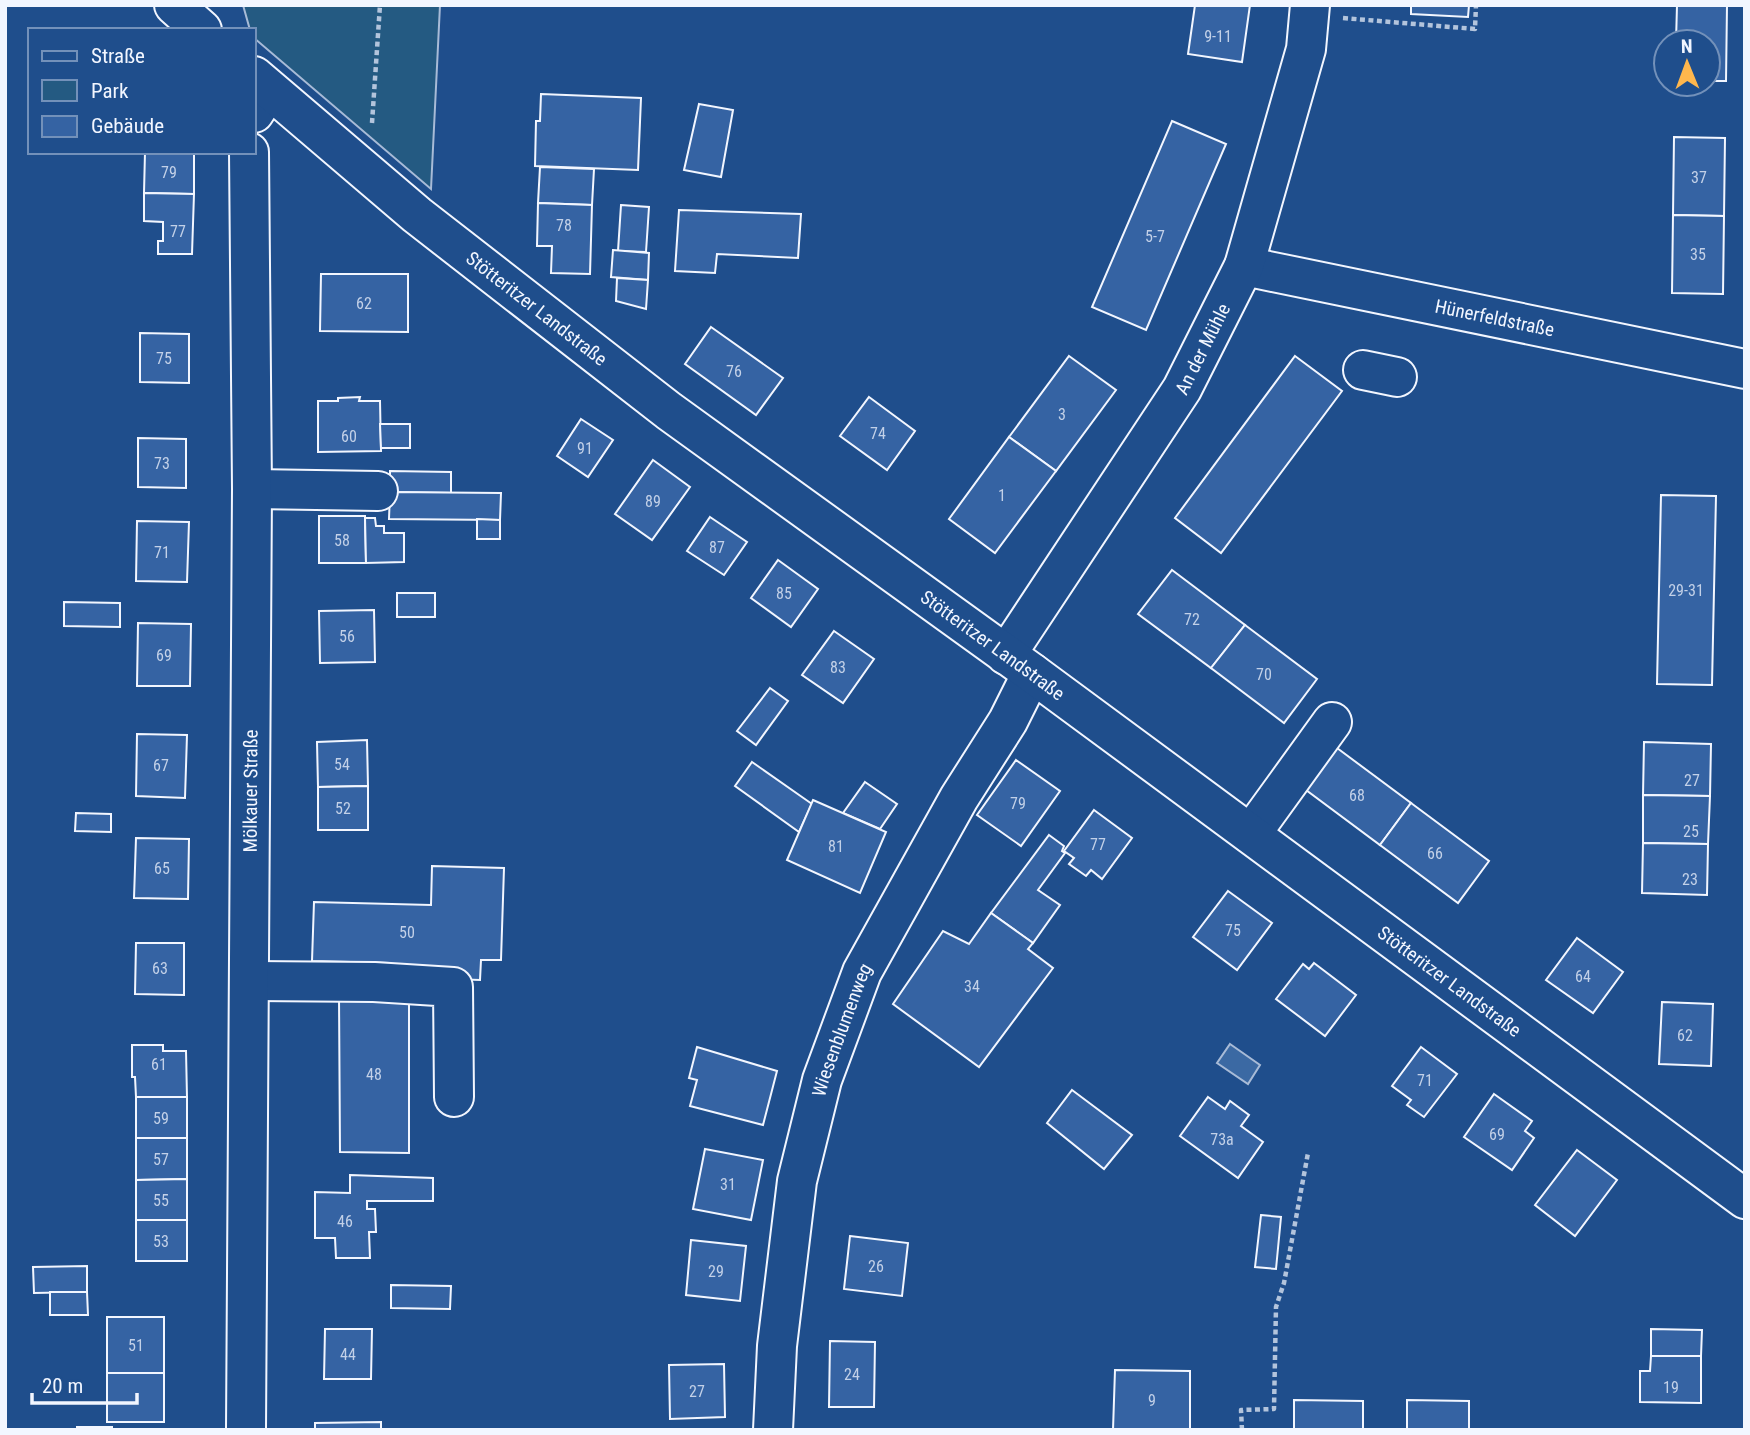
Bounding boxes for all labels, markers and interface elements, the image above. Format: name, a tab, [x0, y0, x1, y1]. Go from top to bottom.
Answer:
house number: 9-11	[1204, 27, 1232, 46]
legend	[28, 28, 256, 154]
north arrow	[1652, 28, 1722, 98]
text: N	[1681, 35, 1693, 58]
text: Straße	[91, 44, 145, 68]
text: Park	[91, 79, 129, 103]
text: Gebäude	[91, 114, 164, 138]
house number: 79	[161, 163, 177, 182]
house number: 37	[1691, 168, 1707, 187]
house number: 78	[556, 216, 572, 235]
house number: 77	[170, 222, 186, 241]
house number: 5-7	[1145, 227, 1165, 246]
house number: 35	[1690, 245, 1706, 264]
street label: Stötteritzer Landstraße	[461, 247, 612, 371]
house number: 62	[356, 294, 372, 313]
street label: Hünerfeldstraße	[1433, 295, 1556, 342]
street label: An der Mühle	[1170, 300, 1235, 398]
house number: 75	[156, 349, 172, 368]
house number: 76	[726, 362, 742, 381]
house number: 3	[1058, 405, 1066, 424]
house number: 74	[870, 424, 886, 443]
house number: 60	[341, 427, 357, 446]
house number: 91	[577, 439, 593, 458]
house number: 73	[154, 454, 170, 473]
house number: 1	[998, 486, 1006, 505]
house number: 89	[645, 492, 661, 511]
house number: 58	[334, 531, 350, 550]
house number: 87	[709, 538, 725, 557]
house number: 71	[154, 543, 170, 562]
house number: 29-31	[1668, 581, 1704, 600]
house number: 85	[776, 584, 792, 603]
street label: Stötteritzer Landstraße	[916, 585, 1069, 705]
house number: 72	[1184, 610, 1200, 629]
house number: 56	[339, 627, 355, 646]
house number: 69	[156, 646, 172, 665]
house number: 83	[830, 658, 846, 677]
house number: 70	[1256, 665, 1272, 684]
street label: Mölkauer Straße	[239, 729, 262, 853]
house number: 54	[334, 755, 350, 774]
house number: 67	[153, 756, 169, 775]
house number: 27	[1684, 771, 1700, 790]
house number: 68	[1349, 786, 1365, 805]
house number: 79	[1010, 794, 1026, 813]
house number: 52	[335, 799, 351, 818]
house number: 25	[1683, 822, 1699, 841]
house number: 77	[1090, 835, 1106, 854]
house number: 81	[828, 837, 844, 856]
house number: 66	[1427, 844, 1443, 863]
house number: 65	[154, 859, 170, 878]
house number: 23	[1682, 870, 1698, 889]
house number: 75	[1225, 921, 1241, 940]
street label: Stötteritzer Landstraße	[1373, 921, 1526, 1042]
house number: 50	[399, 923, 415, 942]
house number: 63	[152, 959, 168, 978]
street label: Wiesenblumenweg	[807, 959, 877, 1099]
house number: 64	[1575, 967, 1591, 986]
house number: 34	[964, 977, 980, 996]
house number: 62	[1677, 1026, 1693, 1045]
house number: 61	[151, 1055, 167, 1074]
house number: 48	[366, 1065, 382, 1084]
house number: 71	[1417, 1071, 1433, 1090]
house number: 59	[153, 1109, 169, 1128]
house number: 69	[1489, 1125, 1505, 1144]
house number: 73a	[1210, 1130, 1234, 1149]
house number: 57	[153, 1150, 169, 1169]
house number: 31	[720, 1175, 736, 1194]
house number: 55	[153, 1191, 169, 1210]
house number: 46	[337, 1212, 353, 1231]
house number: 53	[153, 1232, 169, 1251]
house number: 26	[868, 1257, 884, 1276]
house number: 29	[708, 1262, 724, 1281]
house number: 51	[128, 1336, 144, 1355]
house number: 44	[340, 1345, 356, 1364]
scale bar	[32, 1362, 136, 1406]
house number: 24	[844, 1365, 860, 1384]
text: 20 m	[42, 1374, 83, 1398]
house number: 19	[1663, 1378, 1679, 1397]
house number: 27	[689, 1382, 705, 1401]
house number: 9	[1148, 1391, 1156, 1410]

